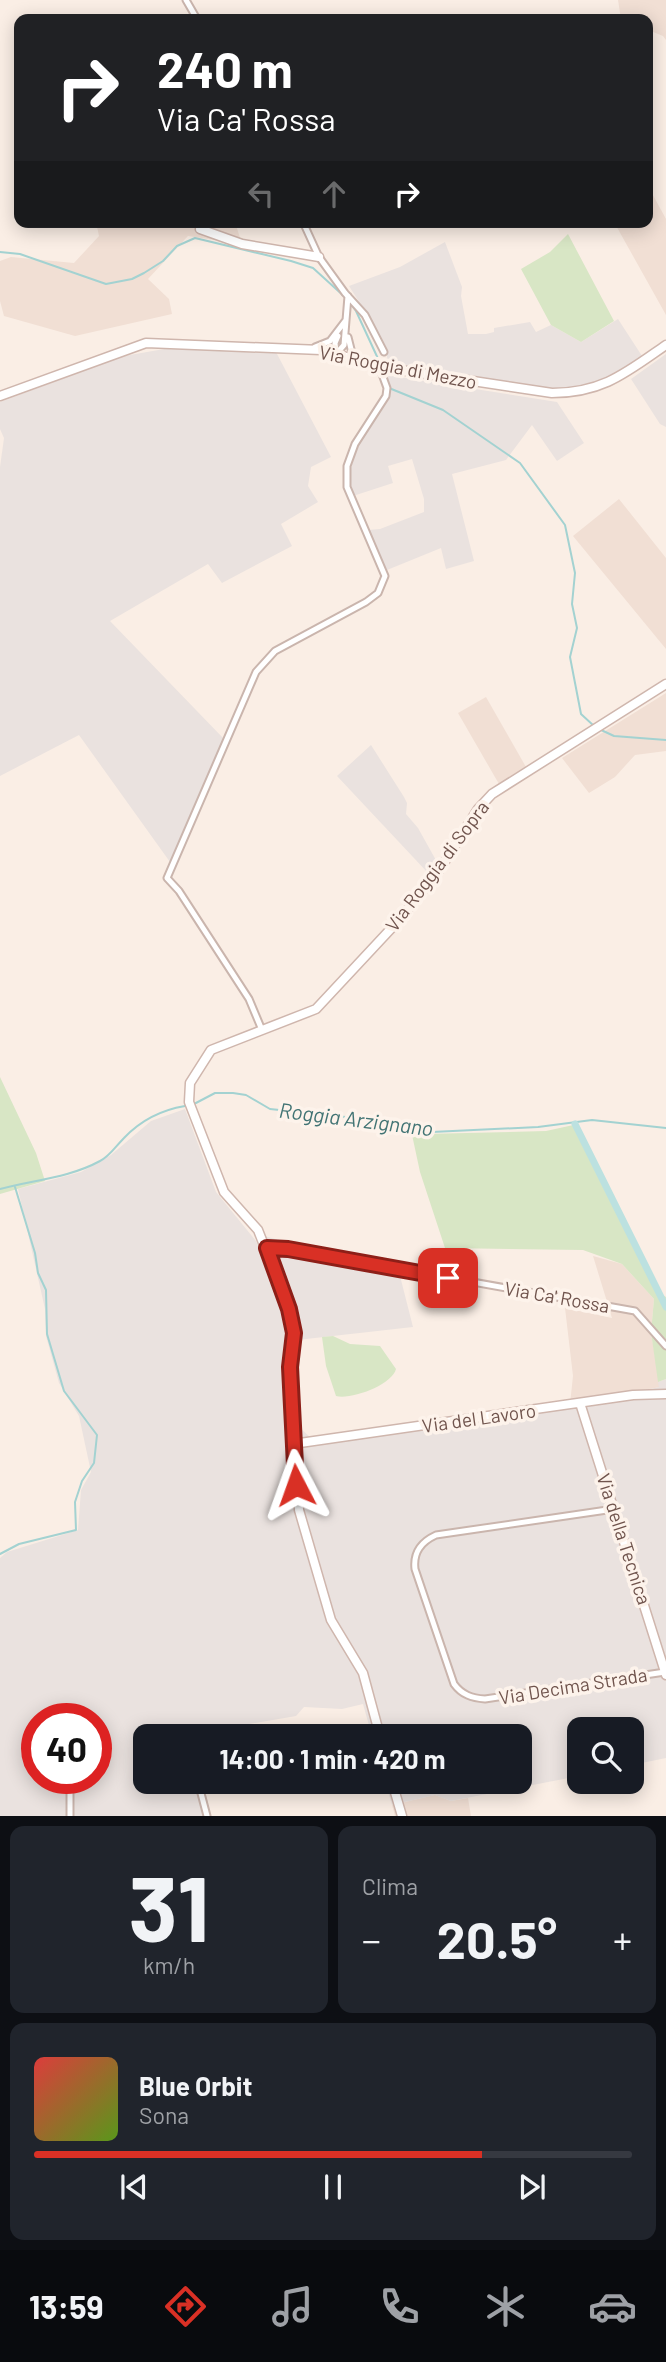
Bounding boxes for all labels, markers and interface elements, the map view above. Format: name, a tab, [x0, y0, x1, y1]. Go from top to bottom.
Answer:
text: 240 m	[157, 39, 293, 98]
icon: right	[42, 42, 133, 133]
text: Via Ca' Rossa	[157, 99, 336, 137]
icon: left	[242, 175, 280, 213]
icon: ahead	[315, 175, 353, 213]
icon: right	[388, 175, 426, 213]
street label: Via Roggia di Mezzo	[317, 340, 479, 393]
street label: Via Roggia di Sopra	[380, 796, 493, 936]
water label: Roggia Arzignano	[278, 1097, 435, 1140]
pin	[418, 1248, 478, 1308]
icon: arrive	[429, 1259, 467, 1297]
street label: Via Ca' Rossa	[503, 1276, 611, 1317]
street label: Via del Lavoro	[420, 1398, 537, 1437]
position arrow	[259, 1448, 333, 1522]
street label: Via della Tecnica	[592, 1470, 656, 1607]
street label: Via Decima Strada	[497, 1662, 649, 1709]
speed limit sign: 40	[21, 1703, 112, 1794]
map controls	[567, 1717, 644, 1794]
button: search	[567, 1717, 644, 1794]
text: 14:00 · 1 min · 420 m	[219, 1743, 446, 1774]
text: 31	[128, 1851, 210, 1960]
text: Clima	[362, 1872, 418, 1900]
text: 20.5°	[437, 1907, 557, 1969]
text: −	[362, 1916, 381, 1962]
text: +	[613, 1916, 632, 1962]
text: km/h	[143, 1951, 195, 1979]
text: Blue Orbit	[139, 2070, 252, 2101]
text: Sona	[139, 2101, 189, 2129]
icon: previous	[115, 2168, 153, 2206]
icon: pause	[314, 2168, 352, 2206]
icon: next	[513, 2168, 551, 2206]
icon: directions	[161, 2282, 210, 2331]
icon: music	[268, 2282, 317, 2331]
icon: phone	[375, 2282, 424, 2331]
icon: climate	[481, 2282, 530, 2331]
icon: car	[588, 2282, 637, 2331]
text: 13:59	[29, 2287, 103, 2325]

